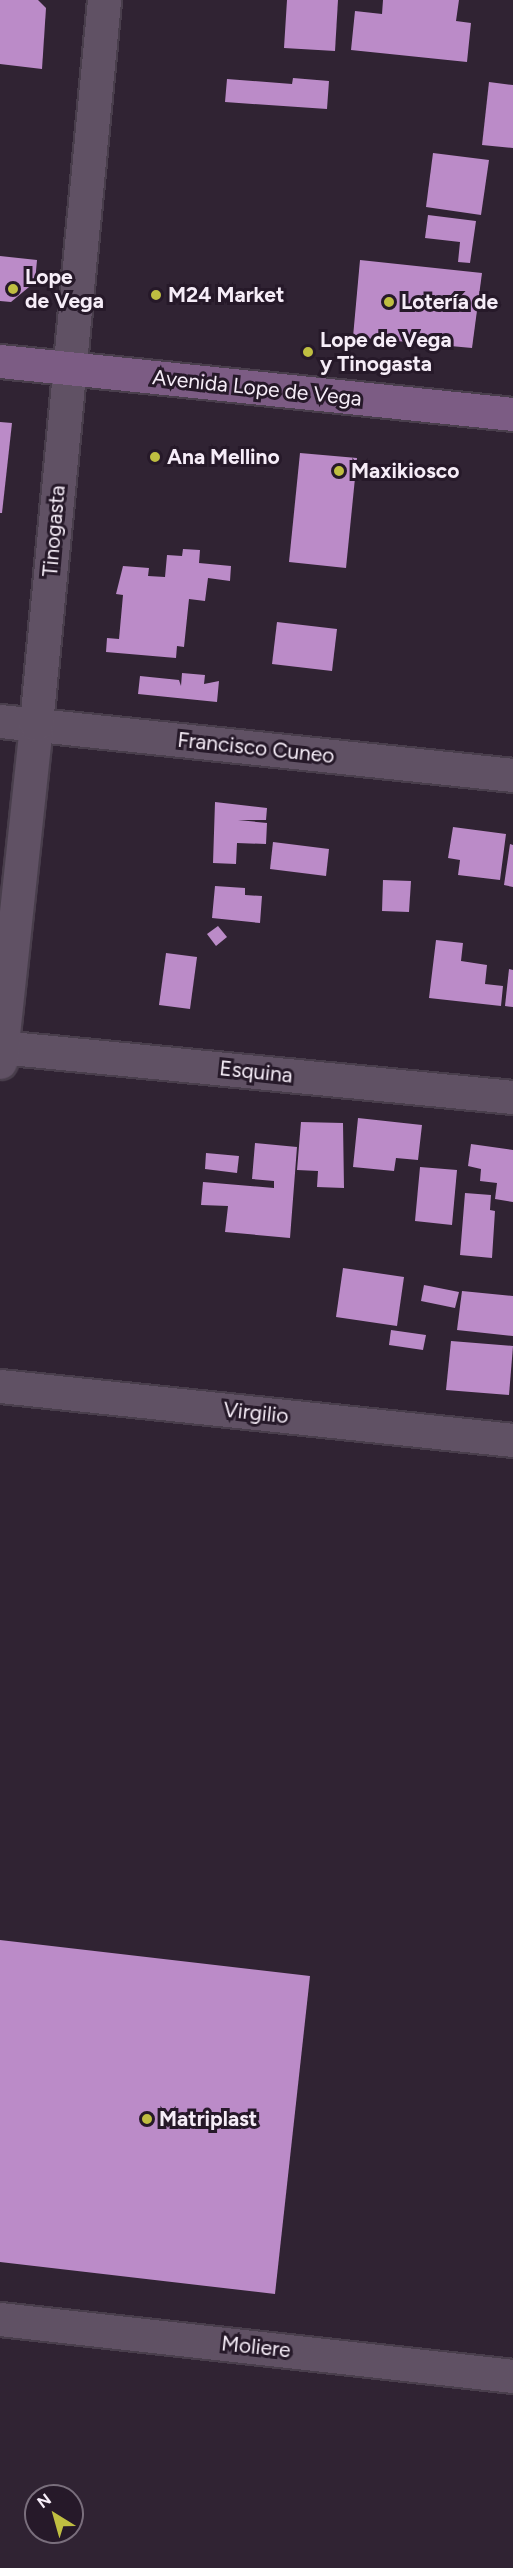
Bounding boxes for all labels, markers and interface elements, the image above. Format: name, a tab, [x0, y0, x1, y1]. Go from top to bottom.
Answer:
place label: Lope de Vega	[25, 264, 104, 314]
marker: Lope de Vega	[6, 282, 20, 296]
place label: M24 Market	[168, 282, 284, 308]
marker: M24 Market	[149, 288, 163, 302]
place label: Lotería de	[401, 289, 498, 315]
marker: Lotería de	[382, 295, 396, 309]
place label: Lope de Vega y Tinogasta	[320, 327, 452, 377]
marker: Lope de Vega y Tinogasta	[301, 345, 315, 359]
street label: Avenida Lope de Vega	[151, 364, 363, 412]
place label: Ana Mellino	[167, 444, 280, 470]
marker: Ana Mellino	[148, 450, 162, 464]
place label: Maxikiosco	[351, 458, 459, 484]
marker: Maxikiosco	[332, 464, 346, 478]
street label: Tinogasta	[37, 484, 71, 578]
street label: Francisco Cuneo	[176, 727, 336, 769]
street label: Esquina	[218, 1056, 294, 1088]
street label: Virgilio	[222, 1397, 290, 1429]
place label: Matriplast	[159, 2106, 257, 2132]
marker: Matriplast	[140, 2112, 154, 2126]
street label: Moliere	[220, 2331, 292, 2363]
north arrow	[24, 2484, 84, 2544]
text: N	[33, 2490, 55, 2512]

